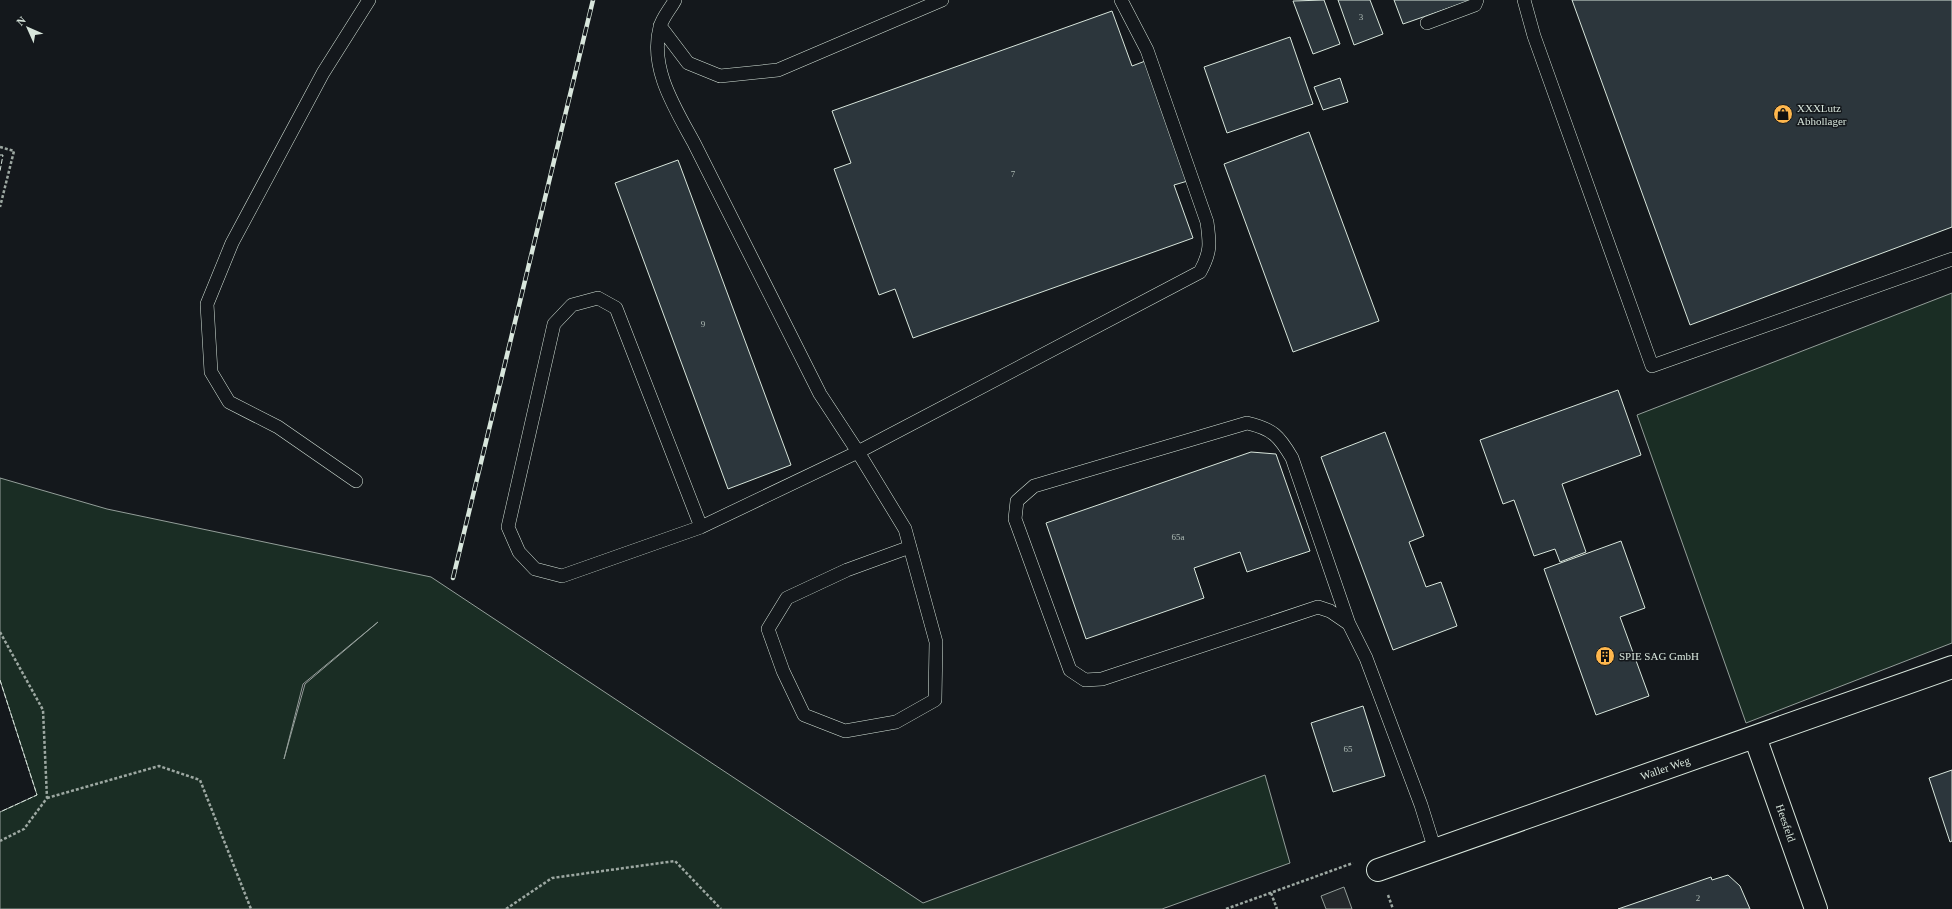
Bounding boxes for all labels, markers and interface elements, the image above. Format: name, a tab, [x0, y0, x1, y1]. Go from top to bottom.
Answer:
north arrow	[8, 8, 48, 48]
house number: 3	[1359, 12, 1364, 22]
text: N	[14, 14, 28, 28]
place label: XXXLutz Abhollager	[1797, 102, 1847, 127]
shop icon: XXXLutz Abhollager	[1772, 103, 1794, 125]
house number: 7	[1011, 169, 1016, 179]
house number: 9	[701, 319, 706, 329]
house number: 65a	[1172, 532, 1185, 542]
building icon: SPIE SAG GmbH	[1594, 645, 1616, 667]
place label: SPIE SAG GmbH	[1619, 650, 1699, 662]
house number: 65	[1344, 744, 1353, 754]
street label: Waller Weg	[1639, 754, 1692, 782]
street label: Heesfeld	[1774, 803, 1798, 844]
house number: 2	[1696, 893, 1700, 903]

